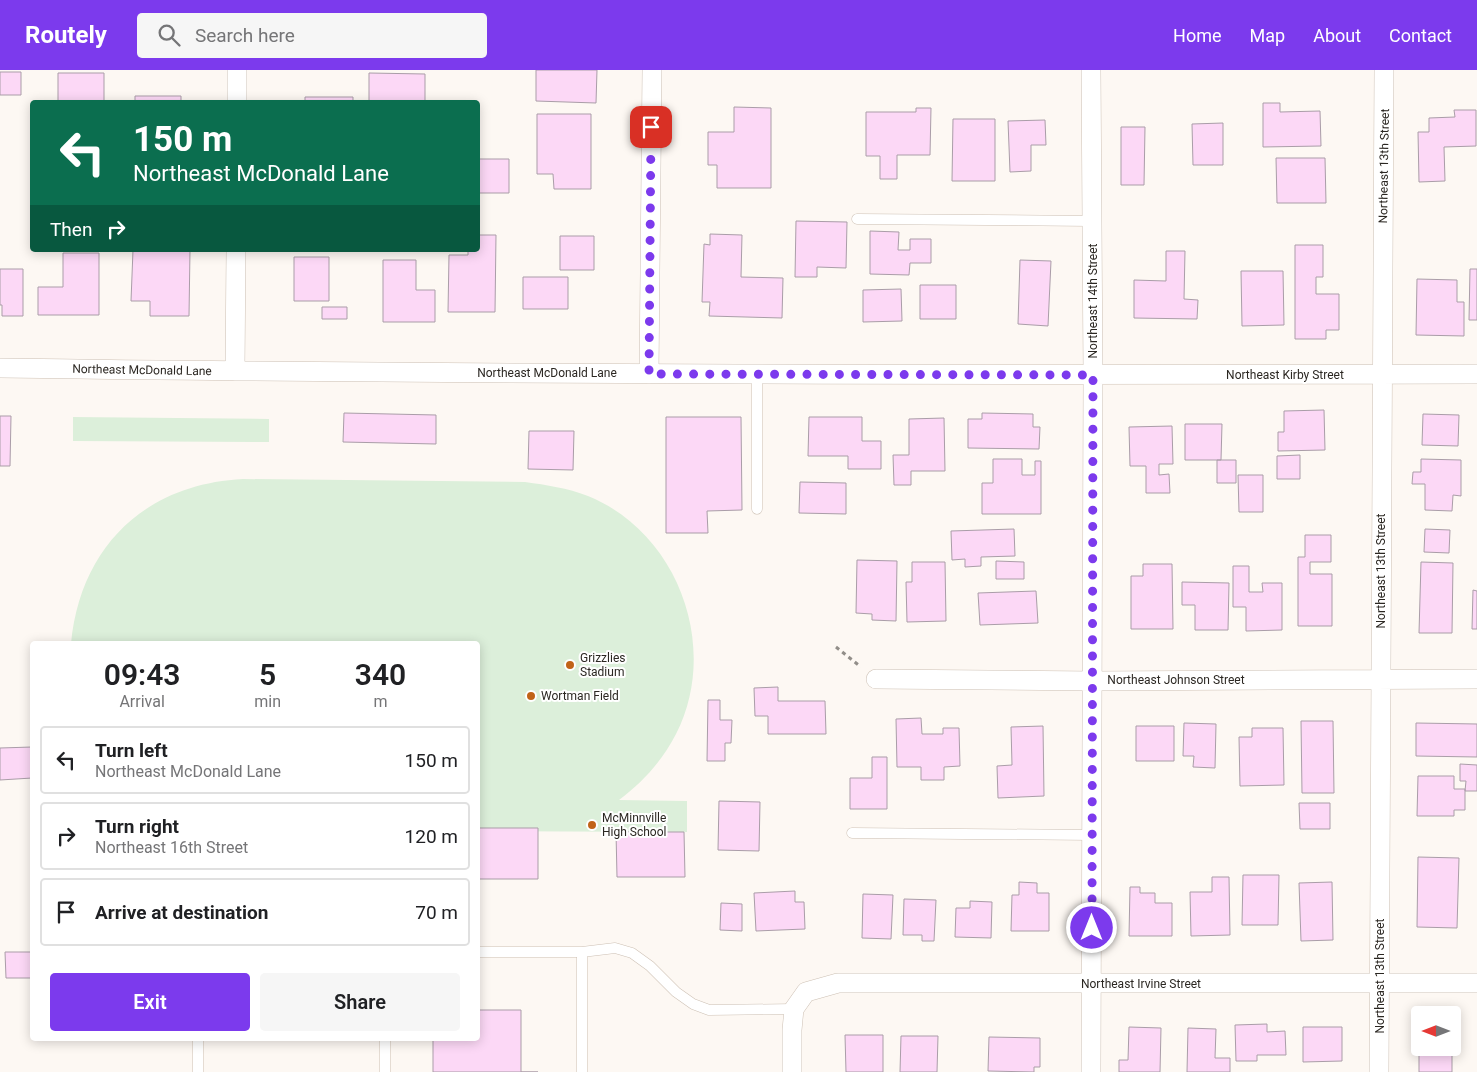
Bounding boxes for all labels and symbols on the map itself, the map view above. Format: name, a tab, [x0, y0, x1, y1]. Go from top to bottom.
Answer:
pin	[630, 106, 672, 148]
street label: Northeast 13th Street	[1376, 108, 1392, 224]
street label: Northeast 14th Street	[1086, 243, 1100, 358]
street label: Northeast McDonald Lane	[72, 362, 212, 378]
street label: Northeast McDonald Lane	[477, 366, 617, 380]
street label: Northeast Kirby Street	[1226, 368, 1344, 382]
street label: Northeast 13th Street	[1374, 513, 1388, 628]
place label: Grizzlies Stadium	[580, 651, 625, 679]
marker: Grizzlies Stadium	[564, 659, 576, 671]
street label: Northeast Johnson Street	[1107, 673, 1245, 687]
place label: Wortman Field	[541, 689, 619, 703]
marker: Wortman Field	[525, 690, 537, 702]
place label: McMinnville High School	[602, 811, 666, 839]
marker: McMinnville High School	[586, 819, 598, 831]
position arrow	[1065, 901, 1117, 953]
street label: Northeast 13th Street	[1373, 918, 1387, 1033]
street label: Northeast Irvine Street	[1081, 977, 1201, 991]
north arrow	[1411, 1006, 1461, 1056]

